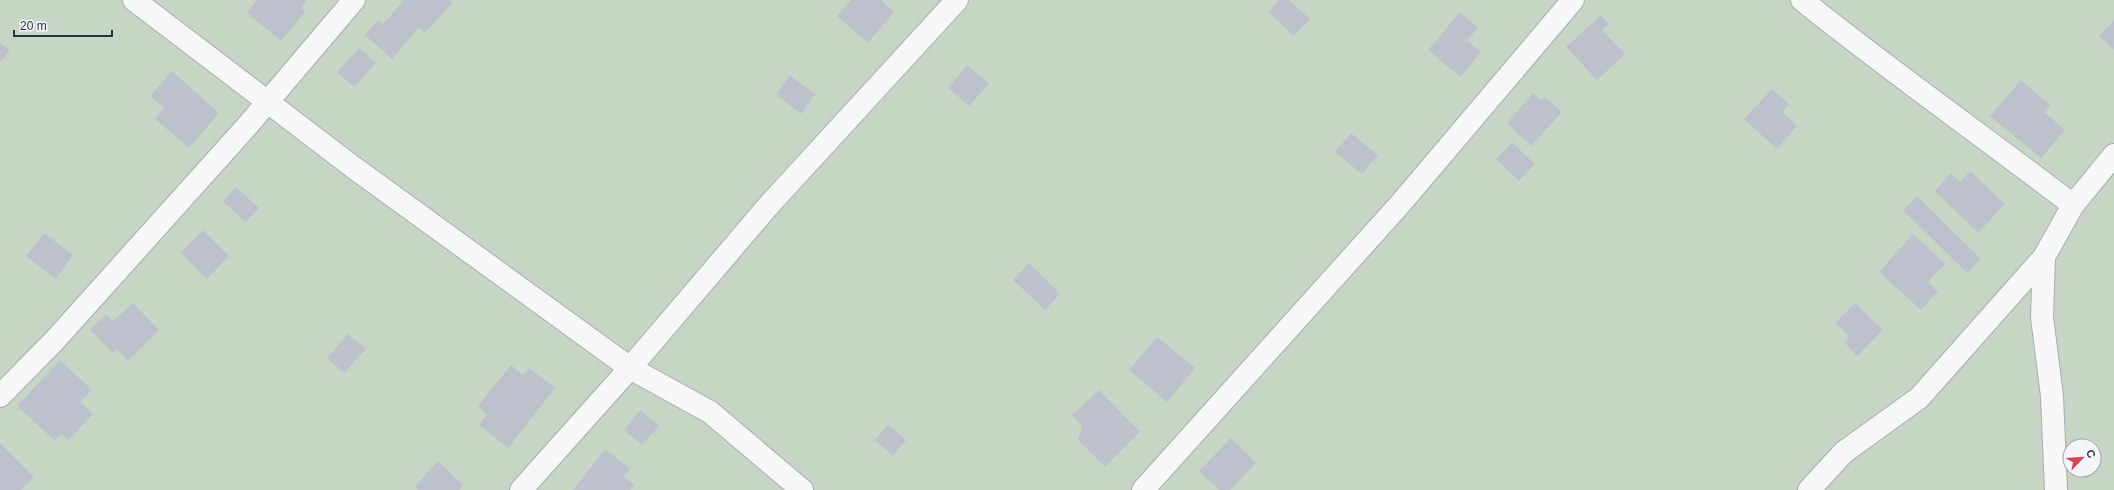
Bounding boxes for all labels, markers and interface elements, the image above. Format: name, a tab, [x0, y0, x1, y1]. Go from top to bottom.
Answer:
scale bar	[14, 12, 112, 38]
text: 20 m	[20, 19, 47, 33]
north arrow	[2062, 438, 2102, 478]
text: С	[2084, 448, 2098, 460]

